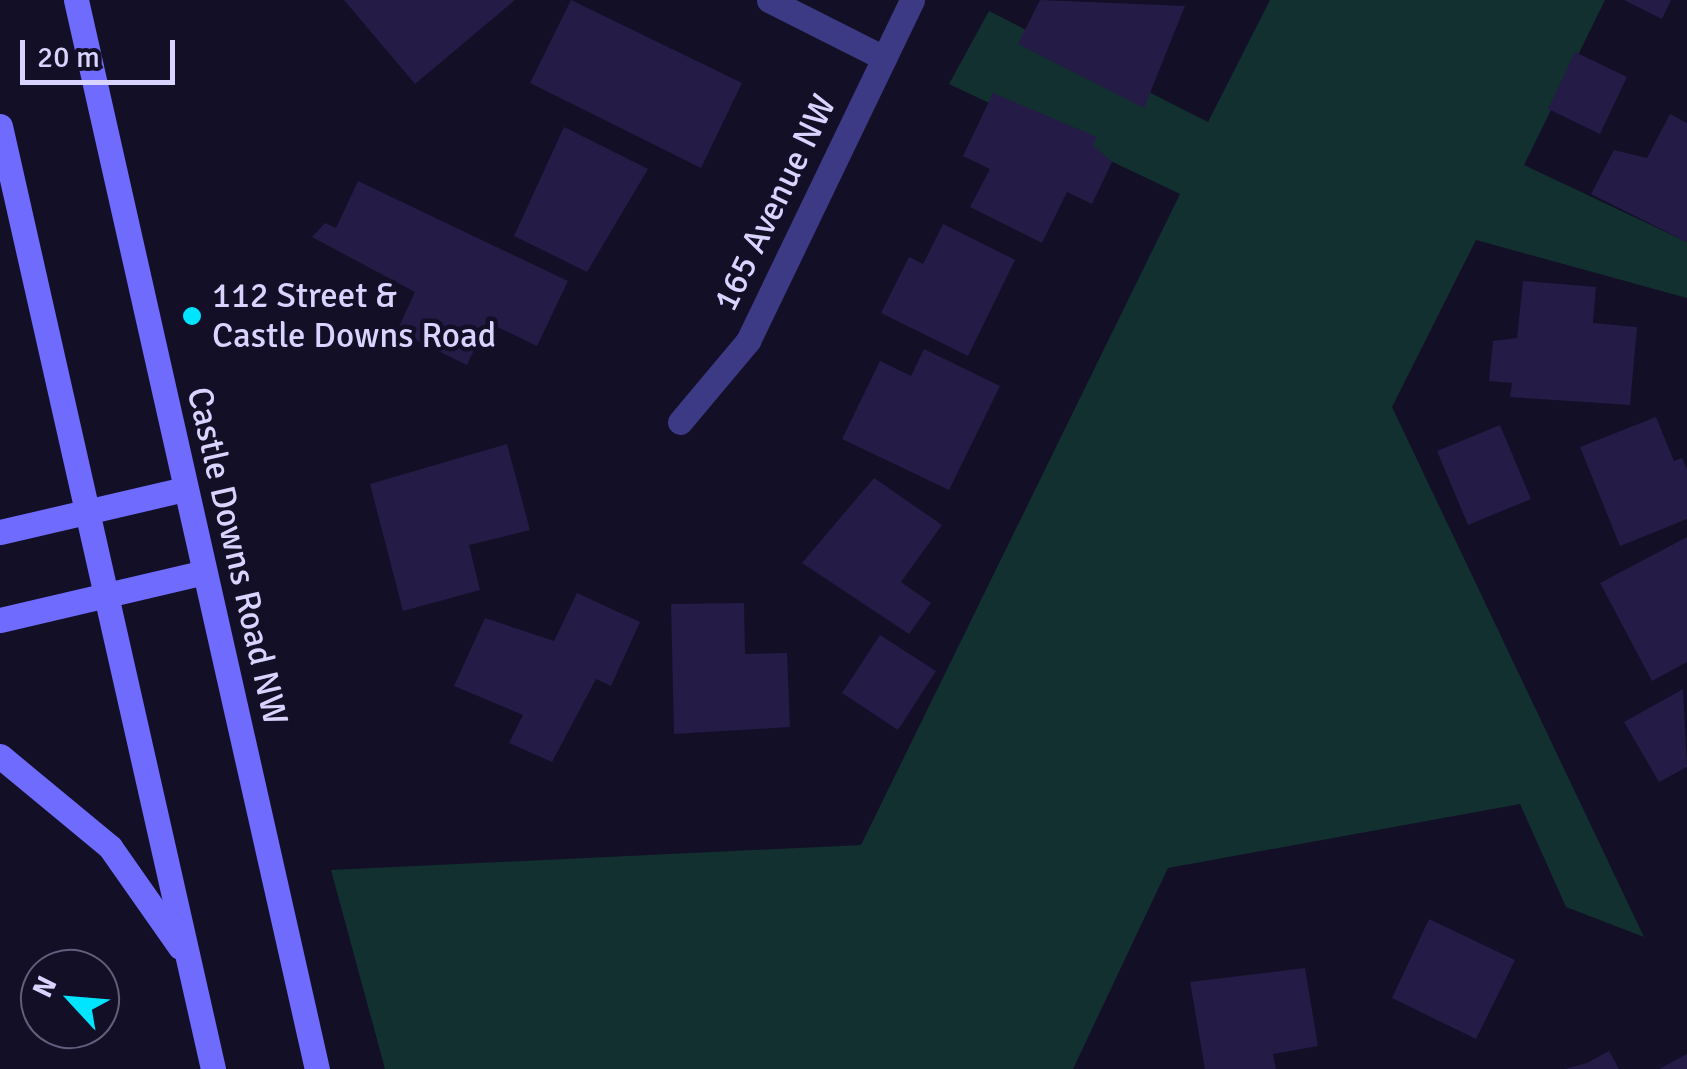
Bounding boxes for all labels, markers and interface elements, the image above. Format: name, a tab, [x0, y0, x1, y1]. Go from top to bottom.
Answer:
scale bar	[25, 20, 180, 82]
text: 20 m	[37, 39, 100, 76]
street label: 165 Avenue NW	[705, 88, 845, 318]
place label: 112 Street & Castle Downs Road	[212, 275, 496, 357]
marker: 112 Street & Castle Downs Road	[181, 305, 203, 327]
street label: Castle Downs Road NW	[178, 383, 296, 729]
north arrow	[20, 949, 120, 1049]
text: N	[25, 971, 64, 1003]

